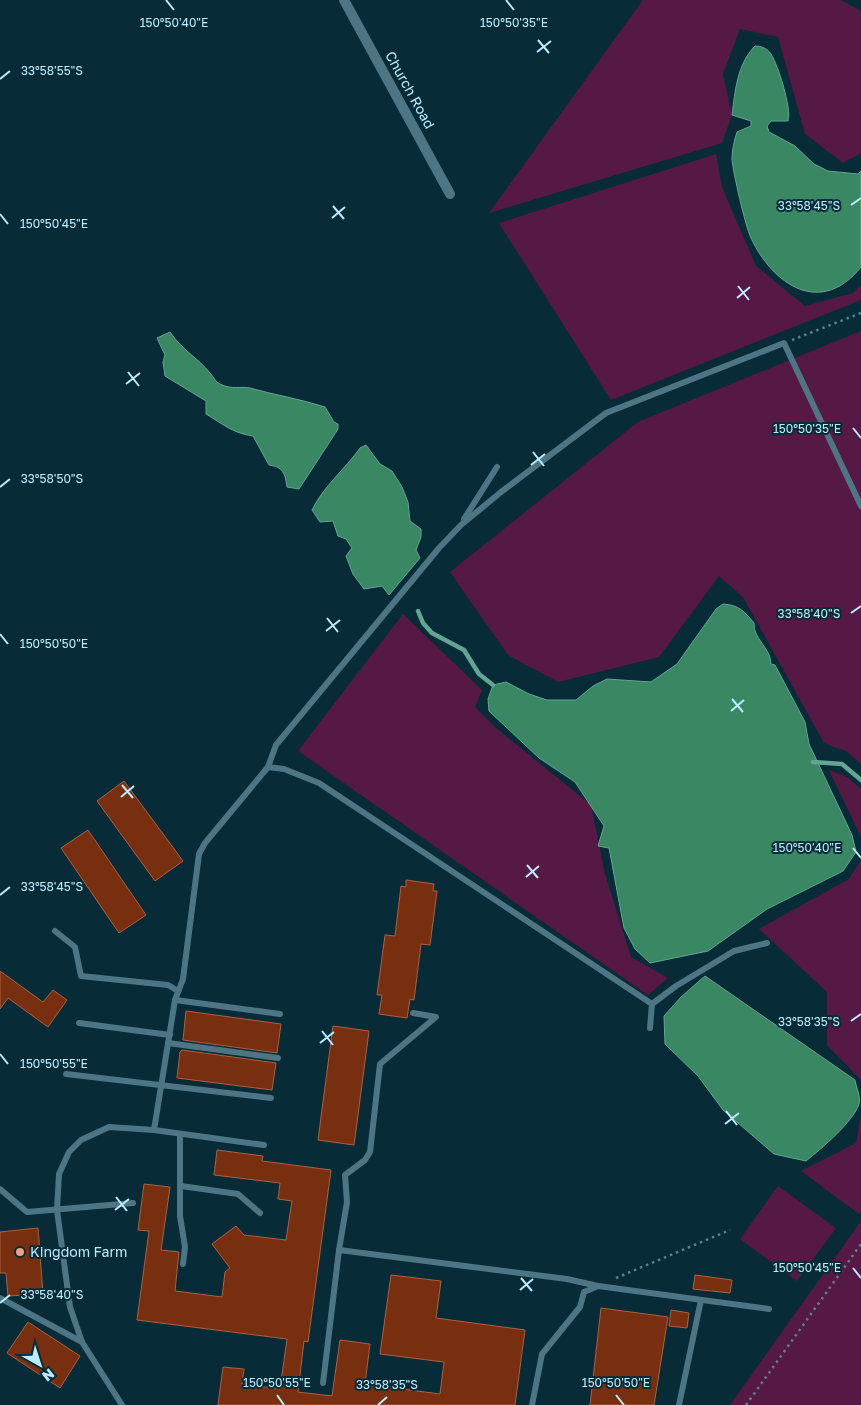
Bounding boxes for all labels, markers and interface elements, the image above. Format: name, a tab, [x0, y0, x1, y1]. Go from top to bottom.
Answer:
text: 150°50'40"E	[140, 15, 208, 30]
text: 150°50'35"E	[480, 15, 548, 30]
street label: Church Road	[382, 48, 439, 131]
text: 33°58'55"S	[21, 63, 83, 78]
text: 33°58'45"S	[778, 198, 840, 213]
text: 150°50'45"E	[20, 216, 88, 231]
text: 150°50'35"E	[773, 421, 841, 436]
text: 33°58'50"S	[21, 471, 84, 486]
text: 33°58'40"S	[778, 606, 841, 621]
text: 150°50'50"E	[20, 636, 88, 651]
text: 150°50'40"E	[773, 840, 841, 855]
text: 33°58'45"S	[21, 879, 83, 894]
text: 33°58'35"S	[778, 1014, 840, 1029]
text: 150°50'55"E	[20, 1056, 88, 1071]
place label: Kingdom Farm	[30, 1243, 127, 1260]
marker: Kingdom Farm	[14, 1246, 26, 1258]
text: 150°50'45"E	[773, 1260, 841, 1275]
text: 33°58'40"S	[21, 1287, 84, 1302]
north arrow	[15, 1340, 65, 1390]
text: N	[39, 1366, 58, 1385]
text: 150°50'55"E	[243, 1375, 311, 1390]
text: 150°50'50"E	[582, 1375, 650, 1390]
text: 33°58'35"S	[356, 1377, 418, 1392]

